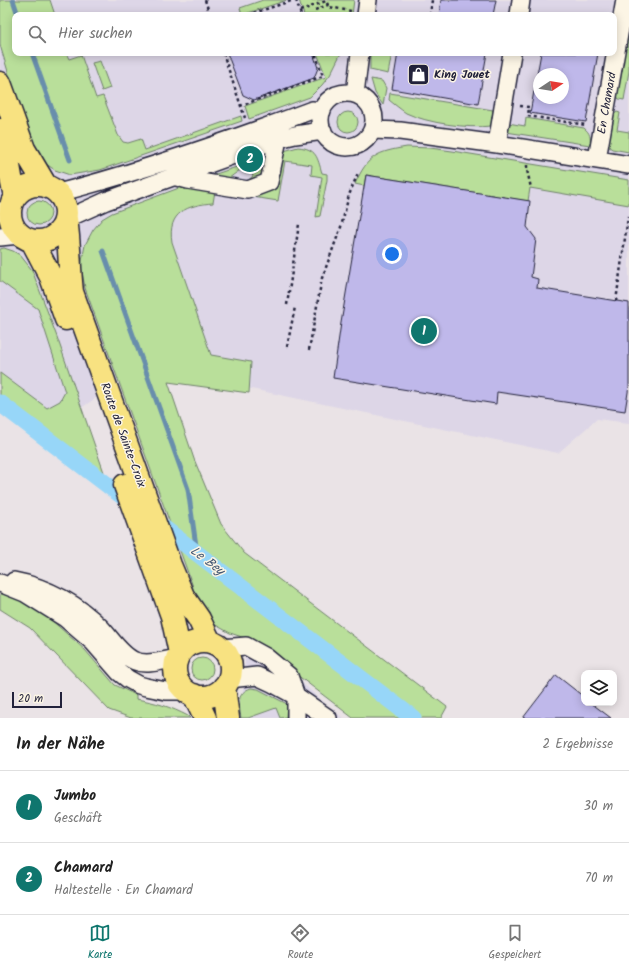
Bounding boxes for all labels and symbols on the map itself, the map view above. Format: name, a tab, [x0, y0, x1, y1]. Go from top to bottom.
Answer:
shop icon: King Jouet	[406, 61, 432, 87]
place label: King Jouet	[434, 65, 490, 84]
north arrow	[533, 68, 569, 104]
street label: En Chamard	[592, 70, 622, 135]
pin: 2	[237, 144, 263, 174]
your location	[382, 244, 402, 264]
pin: 1	[411, 316, 437, 346]
street label: Route de Sainte-Croix	[95, 380, 151, 491]
water label: Le Bey	[185, 541, 230, 582]
scale bar	[12, 690, 62, 709]

